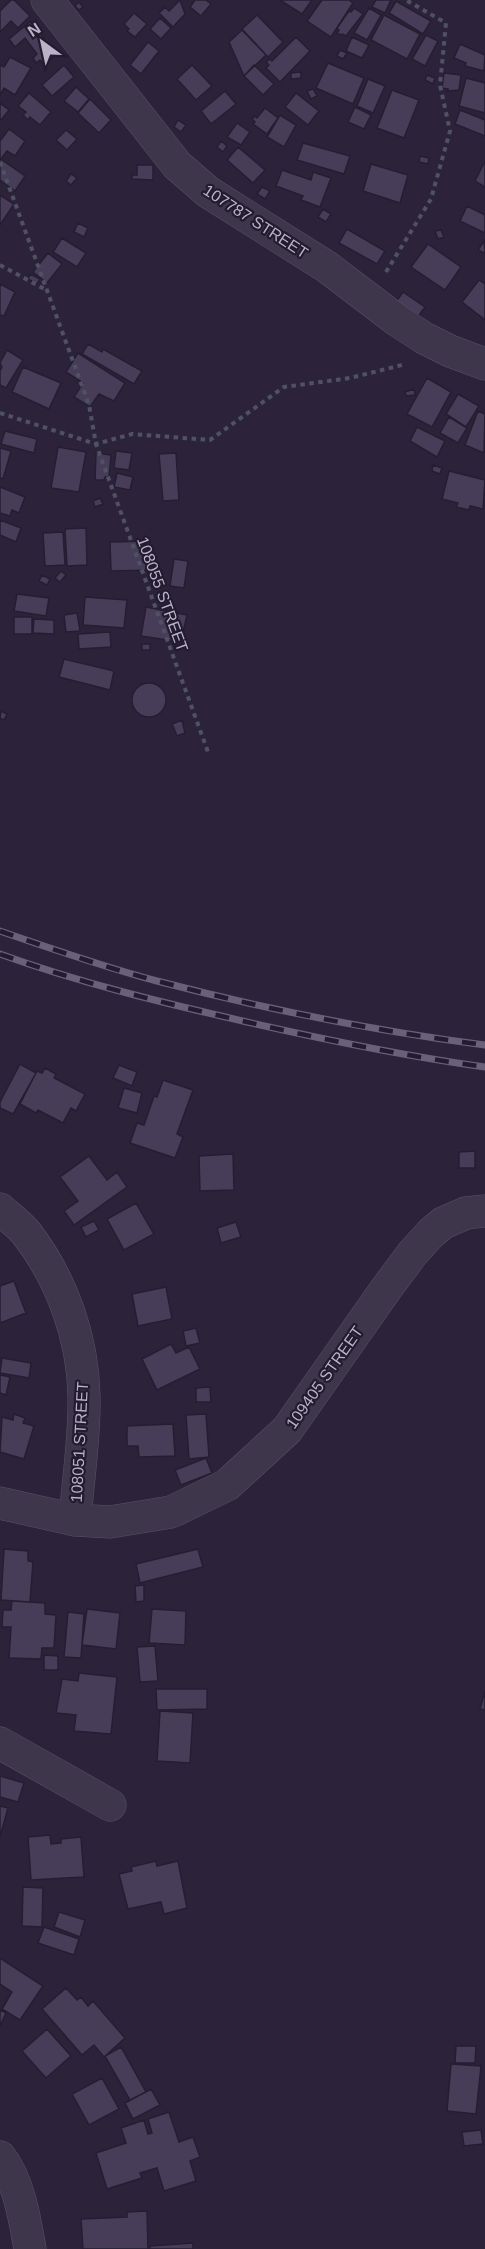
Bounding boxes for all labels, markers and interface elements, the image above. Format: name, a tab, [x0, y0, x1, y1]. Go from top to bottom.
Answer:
north arrow	[12, 12, 72, 72]
text: N	[25, 20, 44, 40]
street label: 107787 STREET	[200, 181, 311, 262]
street label: 108055 STREET	[134, 534, 191, 654]
street label: 109405 STREET	[283, 1323, 366, 1432]
street label: 108051 STREET	[68, 1381, 91, 1503]

